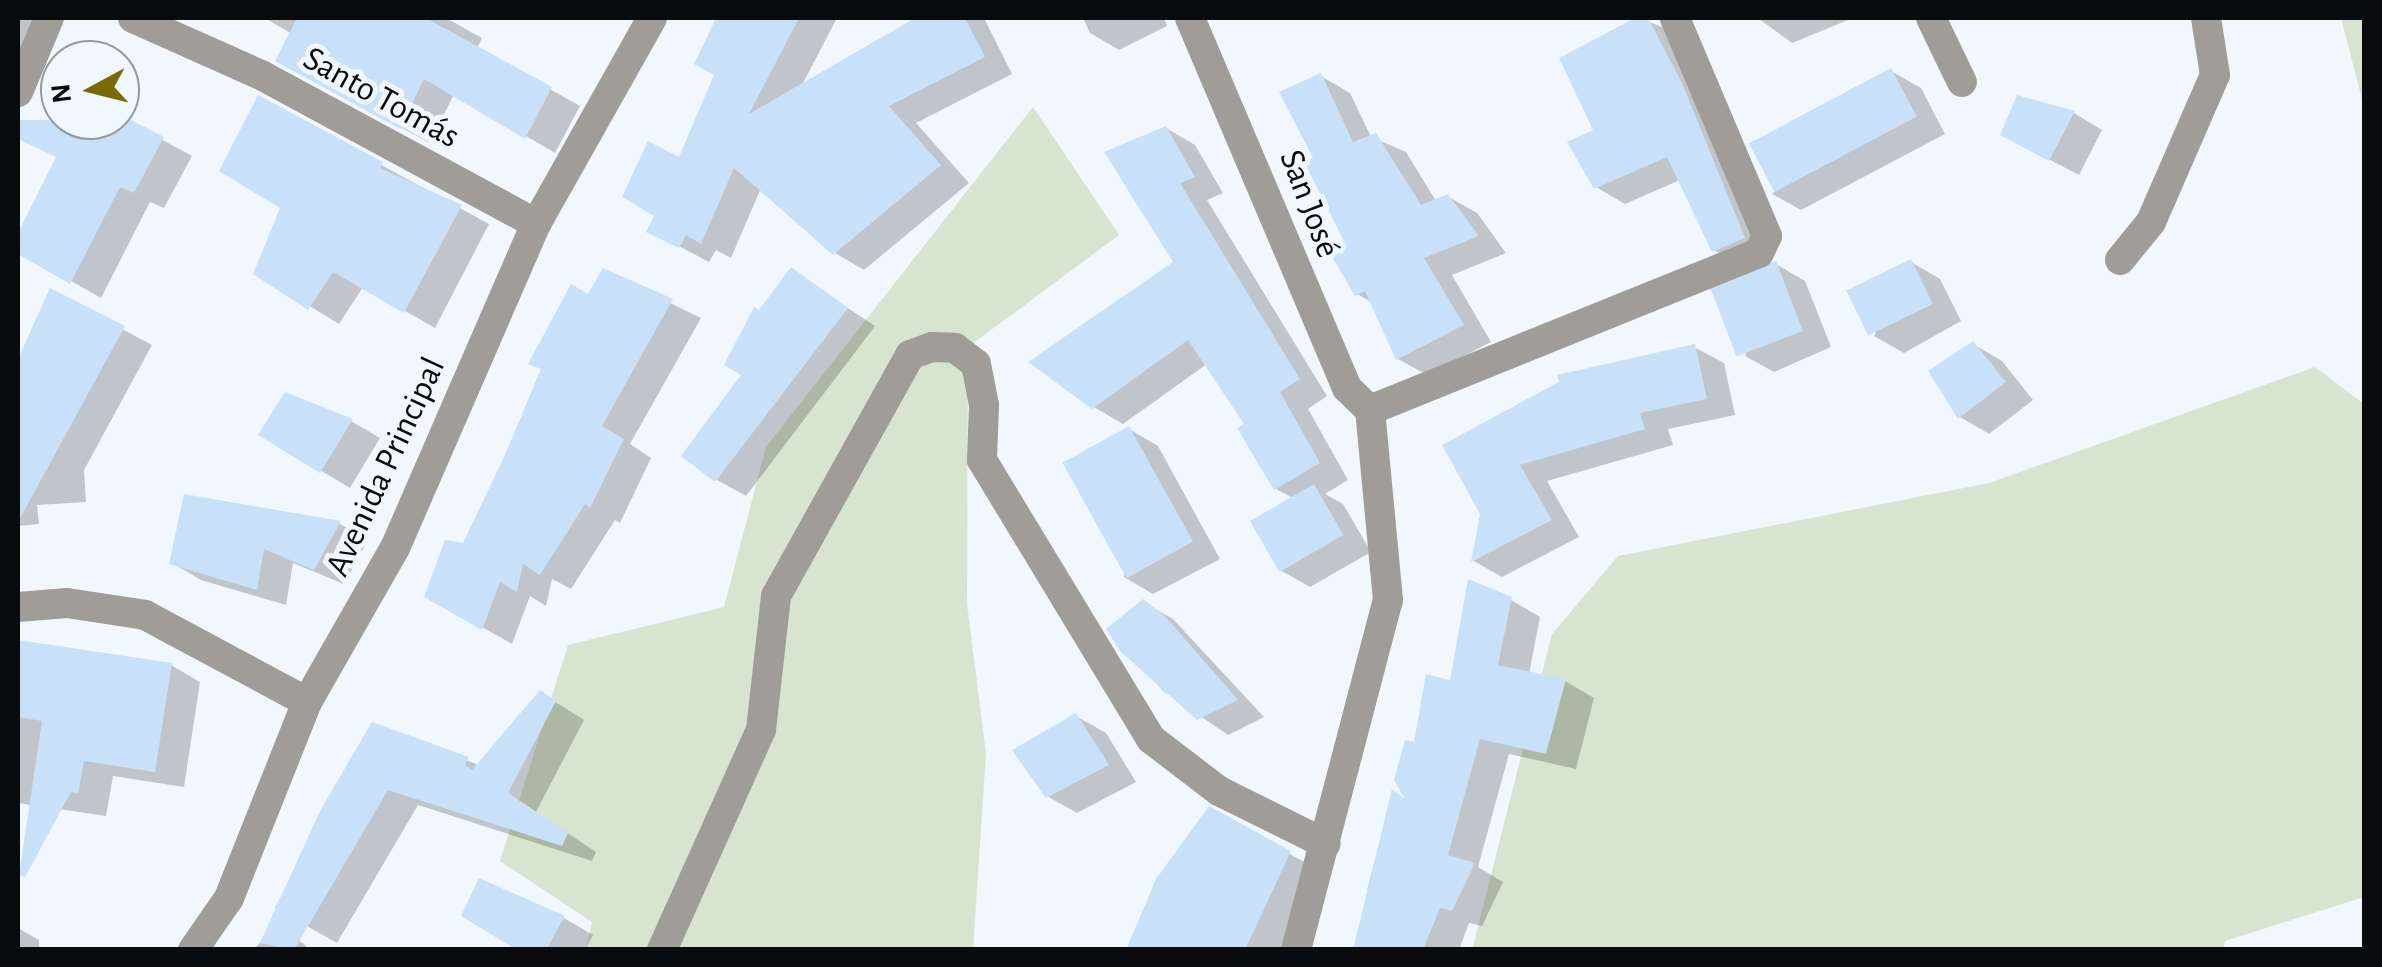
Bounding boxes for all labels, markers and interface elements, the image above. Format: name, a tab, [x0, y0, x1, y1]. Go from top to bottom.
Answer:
street label: Santo Tomás	[296, 38, 466, 158]
north arrow	[40, 40, 140, 140]
text: N	[47, 82, 77, 105]
street label: San José	[1269, 144, 1349, 264]
street label: Avenida Principal	[317, 351, 455, 583]

